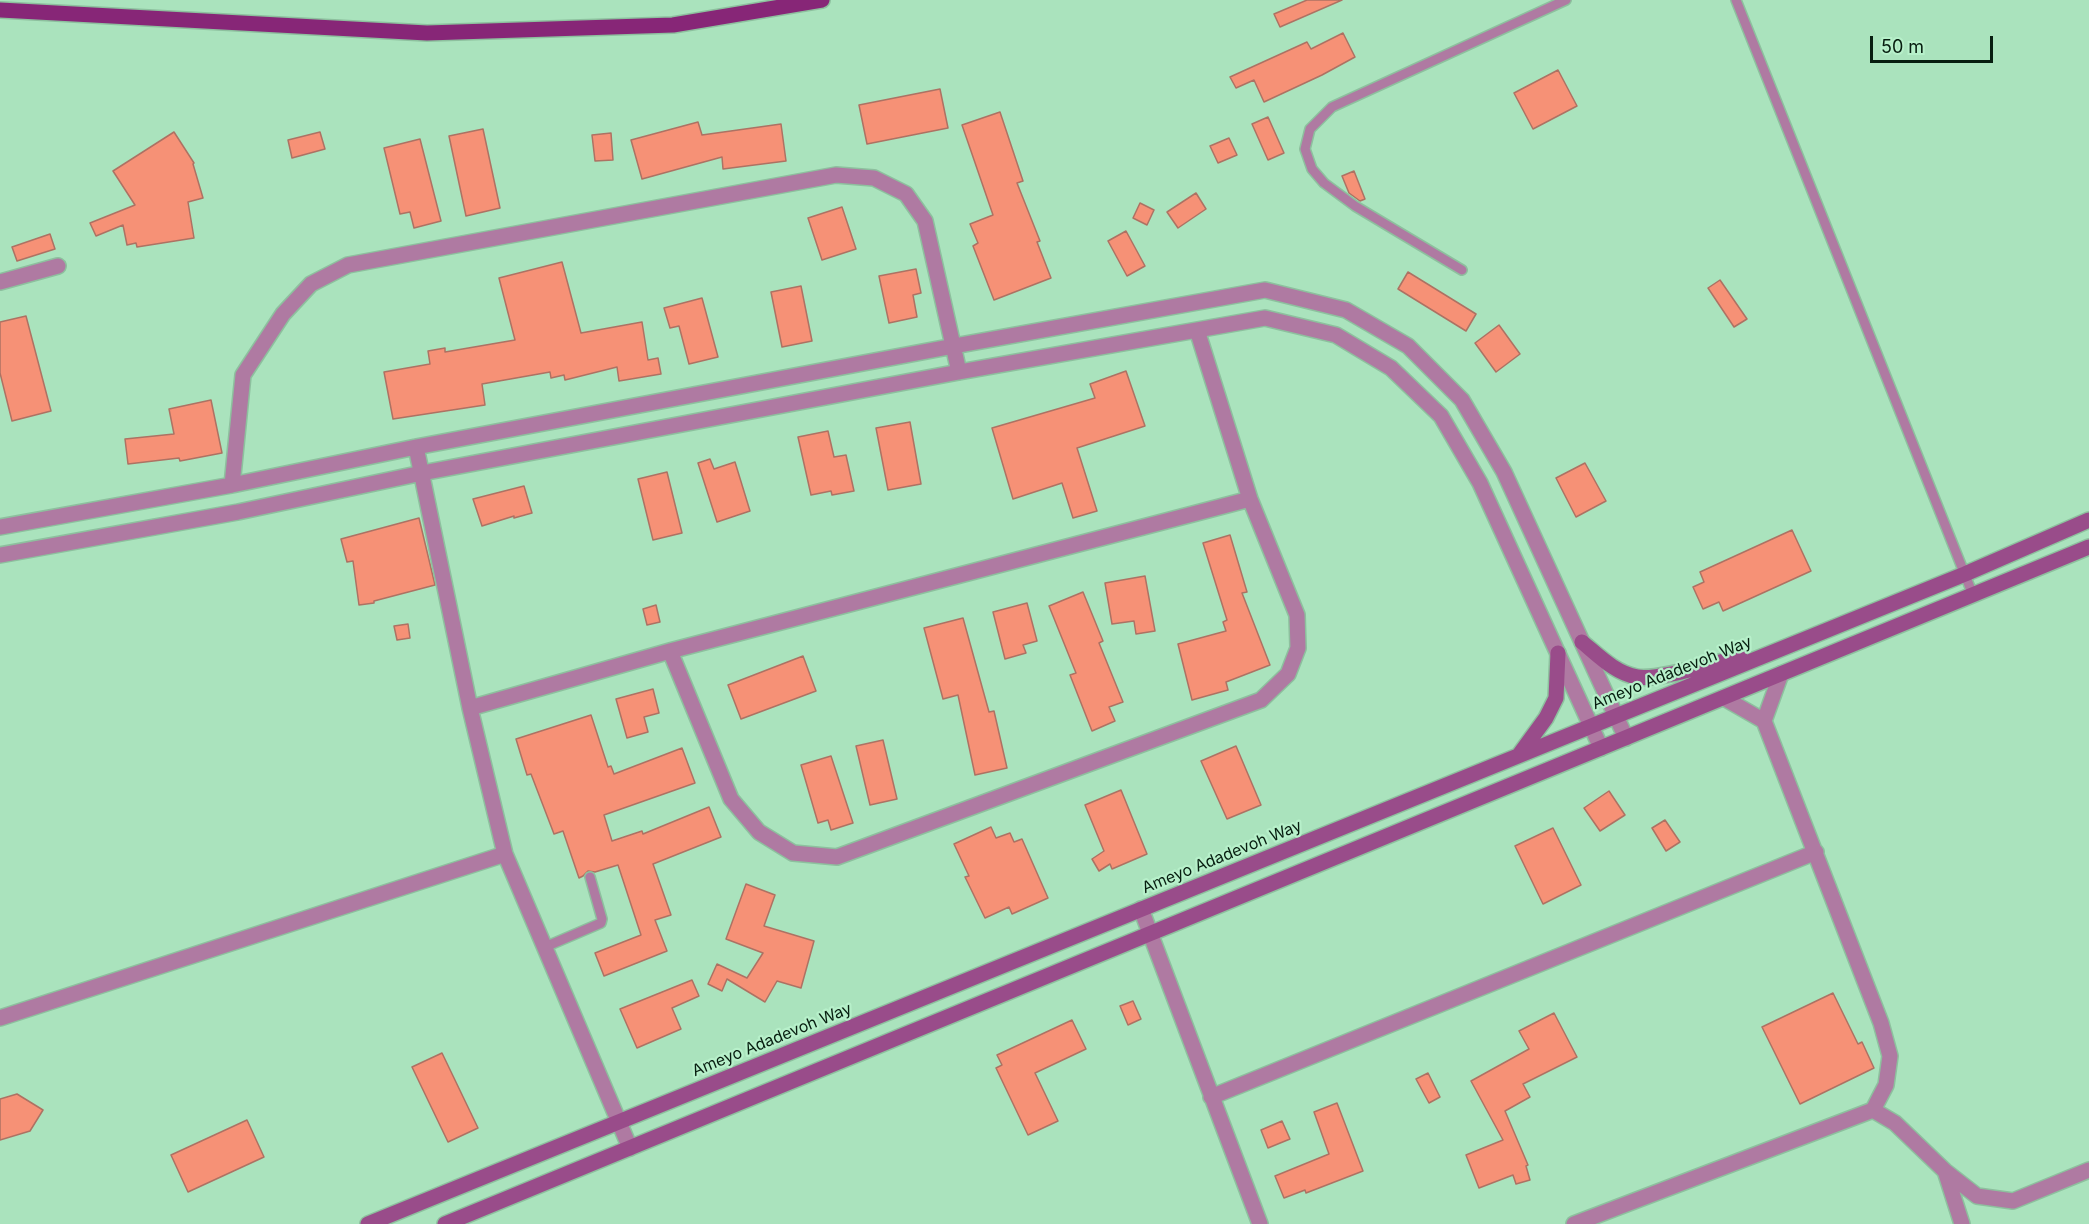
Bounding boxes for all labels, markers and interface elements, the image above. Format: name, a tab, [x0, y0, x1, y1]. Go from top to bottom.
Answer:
scale bar	[1873, 24, 1996, 62]
text: 50 m	[1881, 36, 1924, 57]
street label: Ameyo Adadevoh Way	[1589, 632, 1755, 714]
street label: Ameyo Adadevoh Way	[1139, 816, 1305, 898]
street label: Ameyo Adadevoh Way	[689, 999, 855, 1081]

